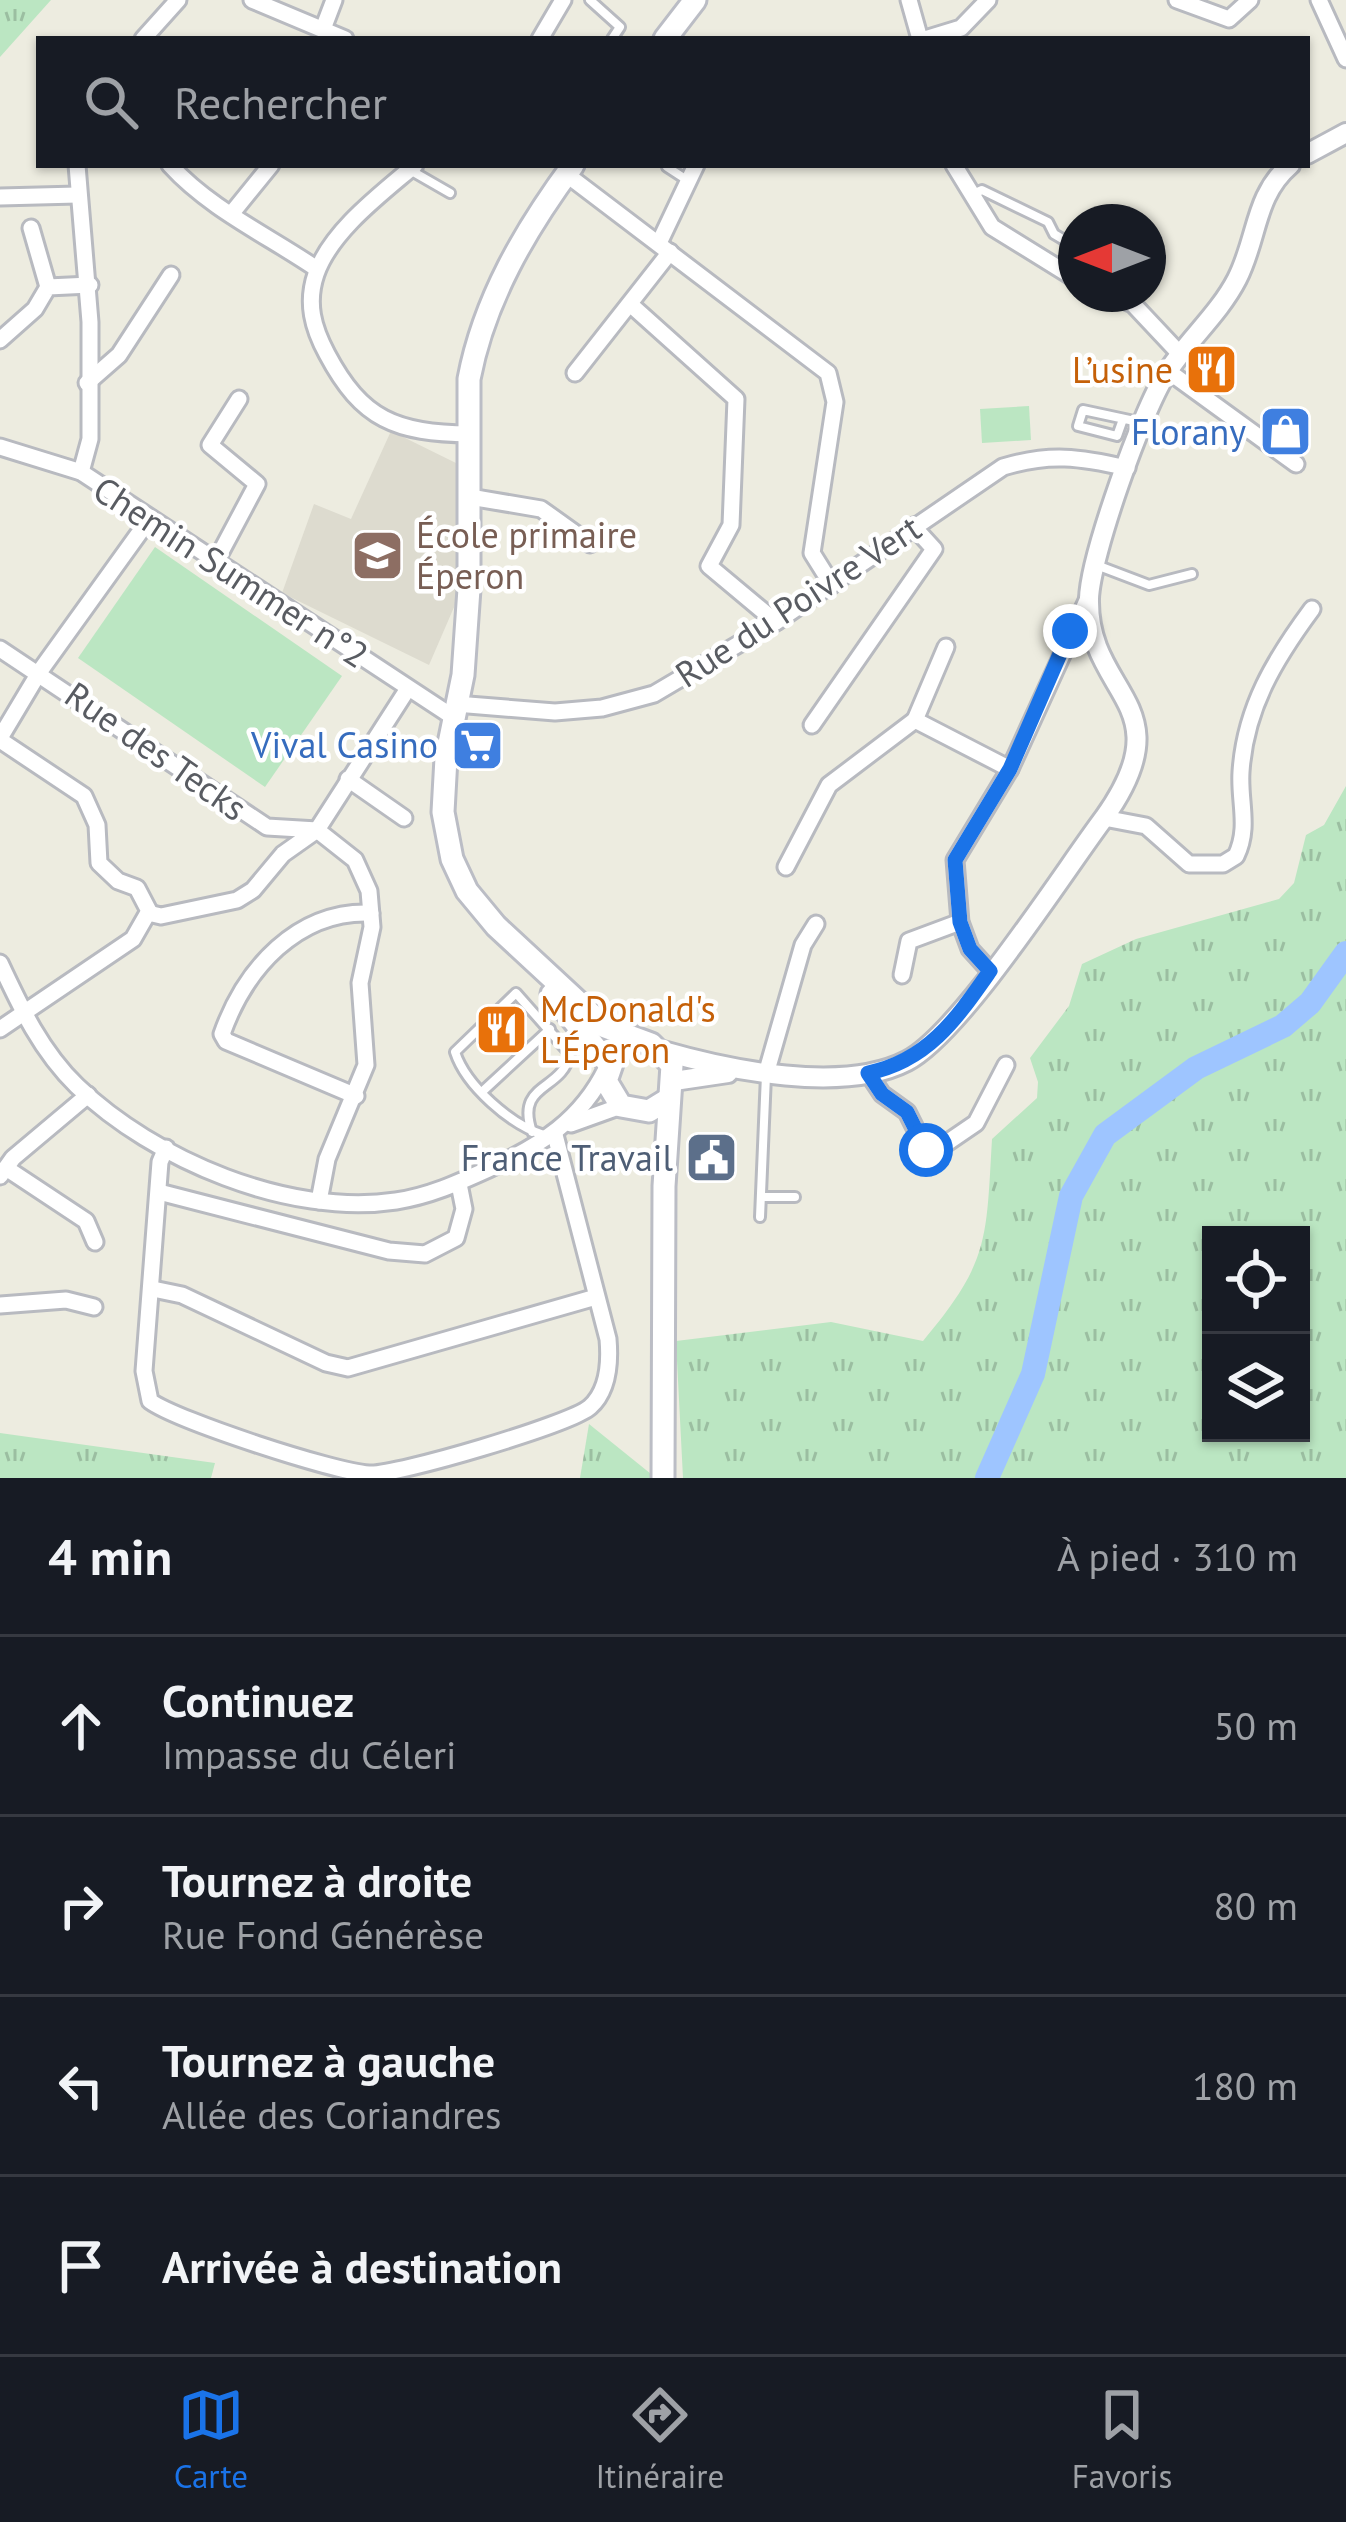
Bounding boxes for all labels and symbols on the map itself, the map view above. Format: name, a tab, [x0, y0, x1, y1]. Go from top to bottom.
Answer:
north arrow	[1058, 204, 1166, 312]
restaurant icon: L’usine	[1184, 342, 1240, 398]
place label: L’usine	[1072, 346, 1173, 393]
shop icon: Florany	[1257, 404, 1313, 460]
place label: Florany	[1131, 408, 1246, 455]
street label: Chemin Summer n°2	[85, 465, 378, 678]
street label: Rue du Poivre Vert	[666, 504, 929, 697]
place label: École primaire Éperon	[416, 511, 637, 599]
school or university icon: École primaire Éperon	[349, 528, 405, 584]
route end	[1043, 604, 1097, 658]
street label: Rue des Tecks	[56, 671, 256, 831]
supermarket icon: Vival Casino	[449, 717, 505, 773]
place label: Vival Casino	[250, 721, 438, 768]
place label: McDonald's L'Éperon	[540, 985, 716, 1073]
restaurant icon: McDonald's L'Éperon	[473, 1002, 529, 1058]
route start	[899, 1123, 953, 1177]
public building icon: France Travail	[684, 1130, 740, 1186]
place label: France Travail	[461, 1134, 673, 1181]

